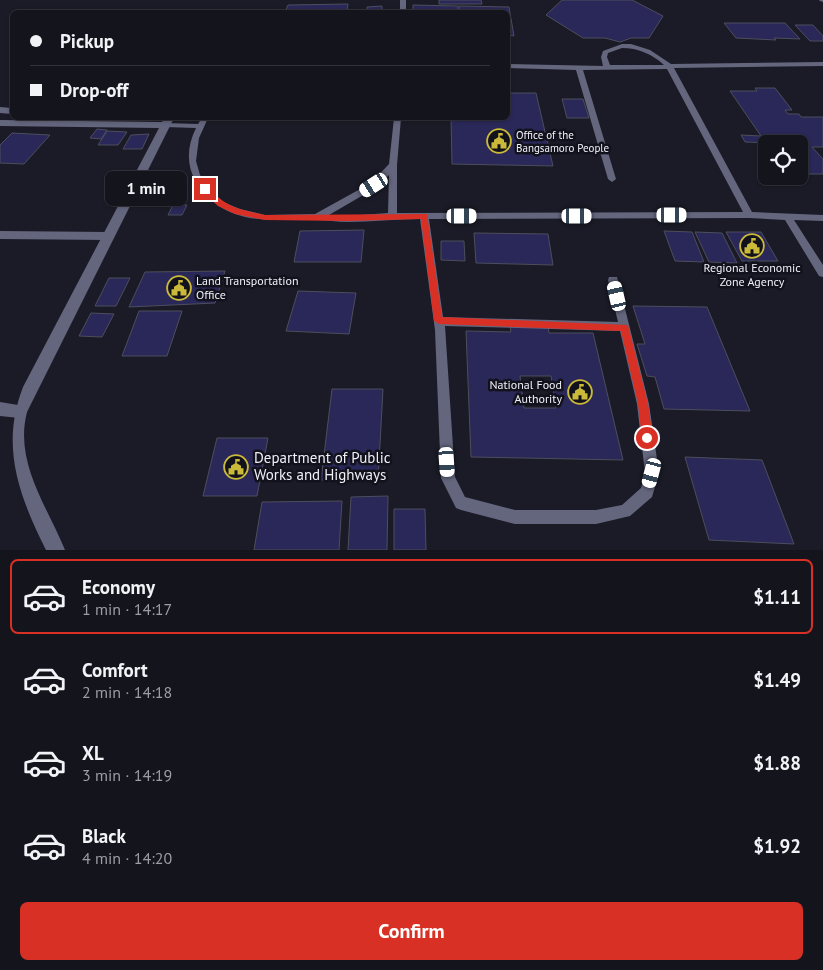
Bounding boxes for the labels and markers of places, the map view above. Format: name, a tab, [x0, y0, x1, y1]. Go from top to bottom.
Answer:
public building icon: Office of the Bangsamoro People	[486, 128, 512, 154]
place label: Office of the Bangsamoro People	[516, 128, 610, 155]
public building icon: Regional Economic Zone Agency	[739, 233, 765, 259]
place label: Regional Economic Zone Agency	[703, 260, 801, 289]
place label: Land Transportation Office	[196, 273, 298, 302]
public building icon: Land Transportation Office	[166, 275, 192, 301]
place label: National Food Authority	[490, 377, 562, 406]
public building icon: National Food Authority	[567, 379, 593, 405]
place label: Department of Public Works and Highways	[254, 448, 391, 484]
public building icon: Department of Public Works and Highways	[223, 454, 249, 480]

